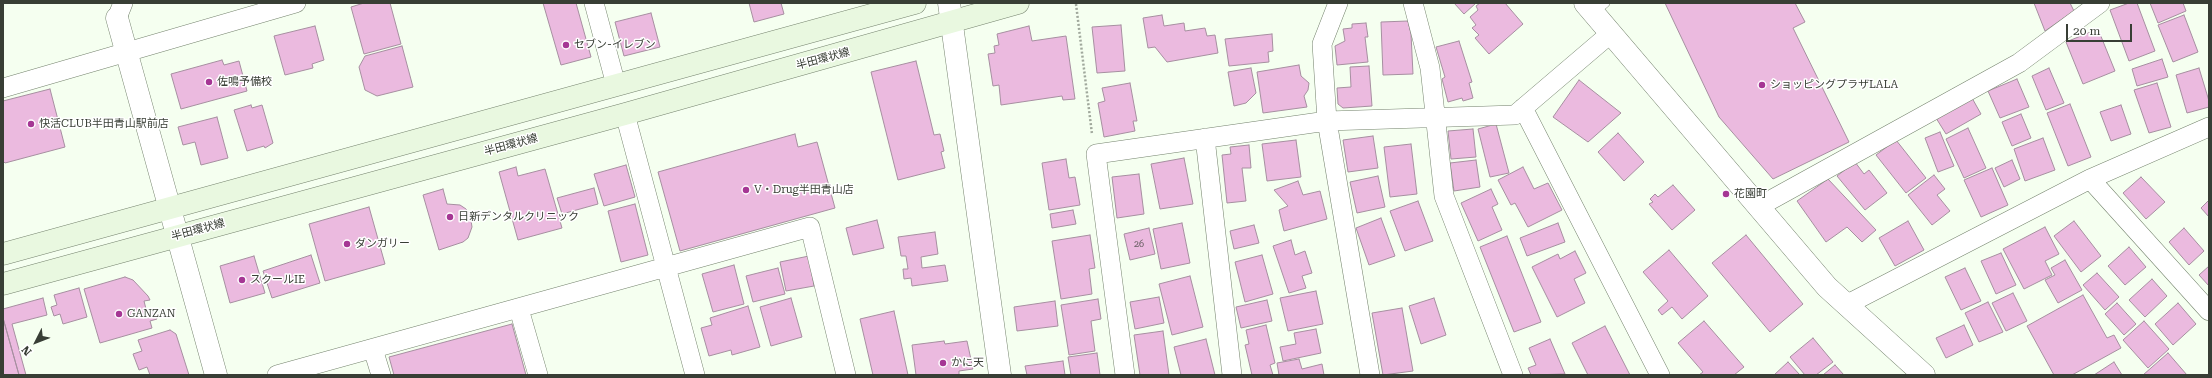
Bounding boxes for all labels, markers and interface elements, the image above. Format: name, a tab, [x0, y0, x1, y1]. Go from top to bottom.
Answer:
scale bar	[2068, 16, 2134, 42]
text: 20 m	[2073, 24, 2100, 38]
place label: セブン-イレブン	[574, 38, 656, 52]
marker: セブン-イレブン	[561, 40, 571, 50]
street label: 半田環状線	[795, 46, 851, 72]
place label: 佐鳴予備校	[217, 75, 272, 89]
marker: 佐鳴予備校	[204, 77, 214, 87]
place label: ショッピングプラザLALA	[1770, 78, 1898, 92]
marker: ショッピングプラザLALA	[1757, 80, 1767, 90]
place label: 快活CLUB半田青山駅前店	[39, 117, 169, 131]
marker: 快活CLUB半田青山駅前店	[26, 119, 36, 129]
street label: 半田環状線	[483, 132, 539, 158]
place label: V・Drug半田青山店	[754, 183, 854, 197]
marker: V・Drug半田青山店	[741, 185, 751, 195]
place label: 花園町	[1734, 187, 1767, 201]
marker: 花園町	[1721, 189, 1731, 199]
place label: 日新デンタルクリニック	[458, 210, 579, 224]
marker: 日新デンタルクリニック	[445, 212, 455, 222]
street label: 半田環状線	[170, 217, 226, 243]
place label: ダンガリー	[355, 237, 410, 251]
marker: ダンガリー	[342, 239, 352, 249]
house number: 26	[1134, 239, 1144, 249]
place label: スクールIE	[250, 273, 305, 287]
marker: スクールIE	[237, 275, 247, 285]
place label: GANZAN	[127, 307, 175, 321]
marker: GANZAN	[114, 309, 124, 319]
north arrow	[16, 322, 56, 362]
text: N	[19, 343, 34, 358]
place label: かに天	[951, 356, 984, 370]
marker: かに天	[938, 358, 948, 368]

